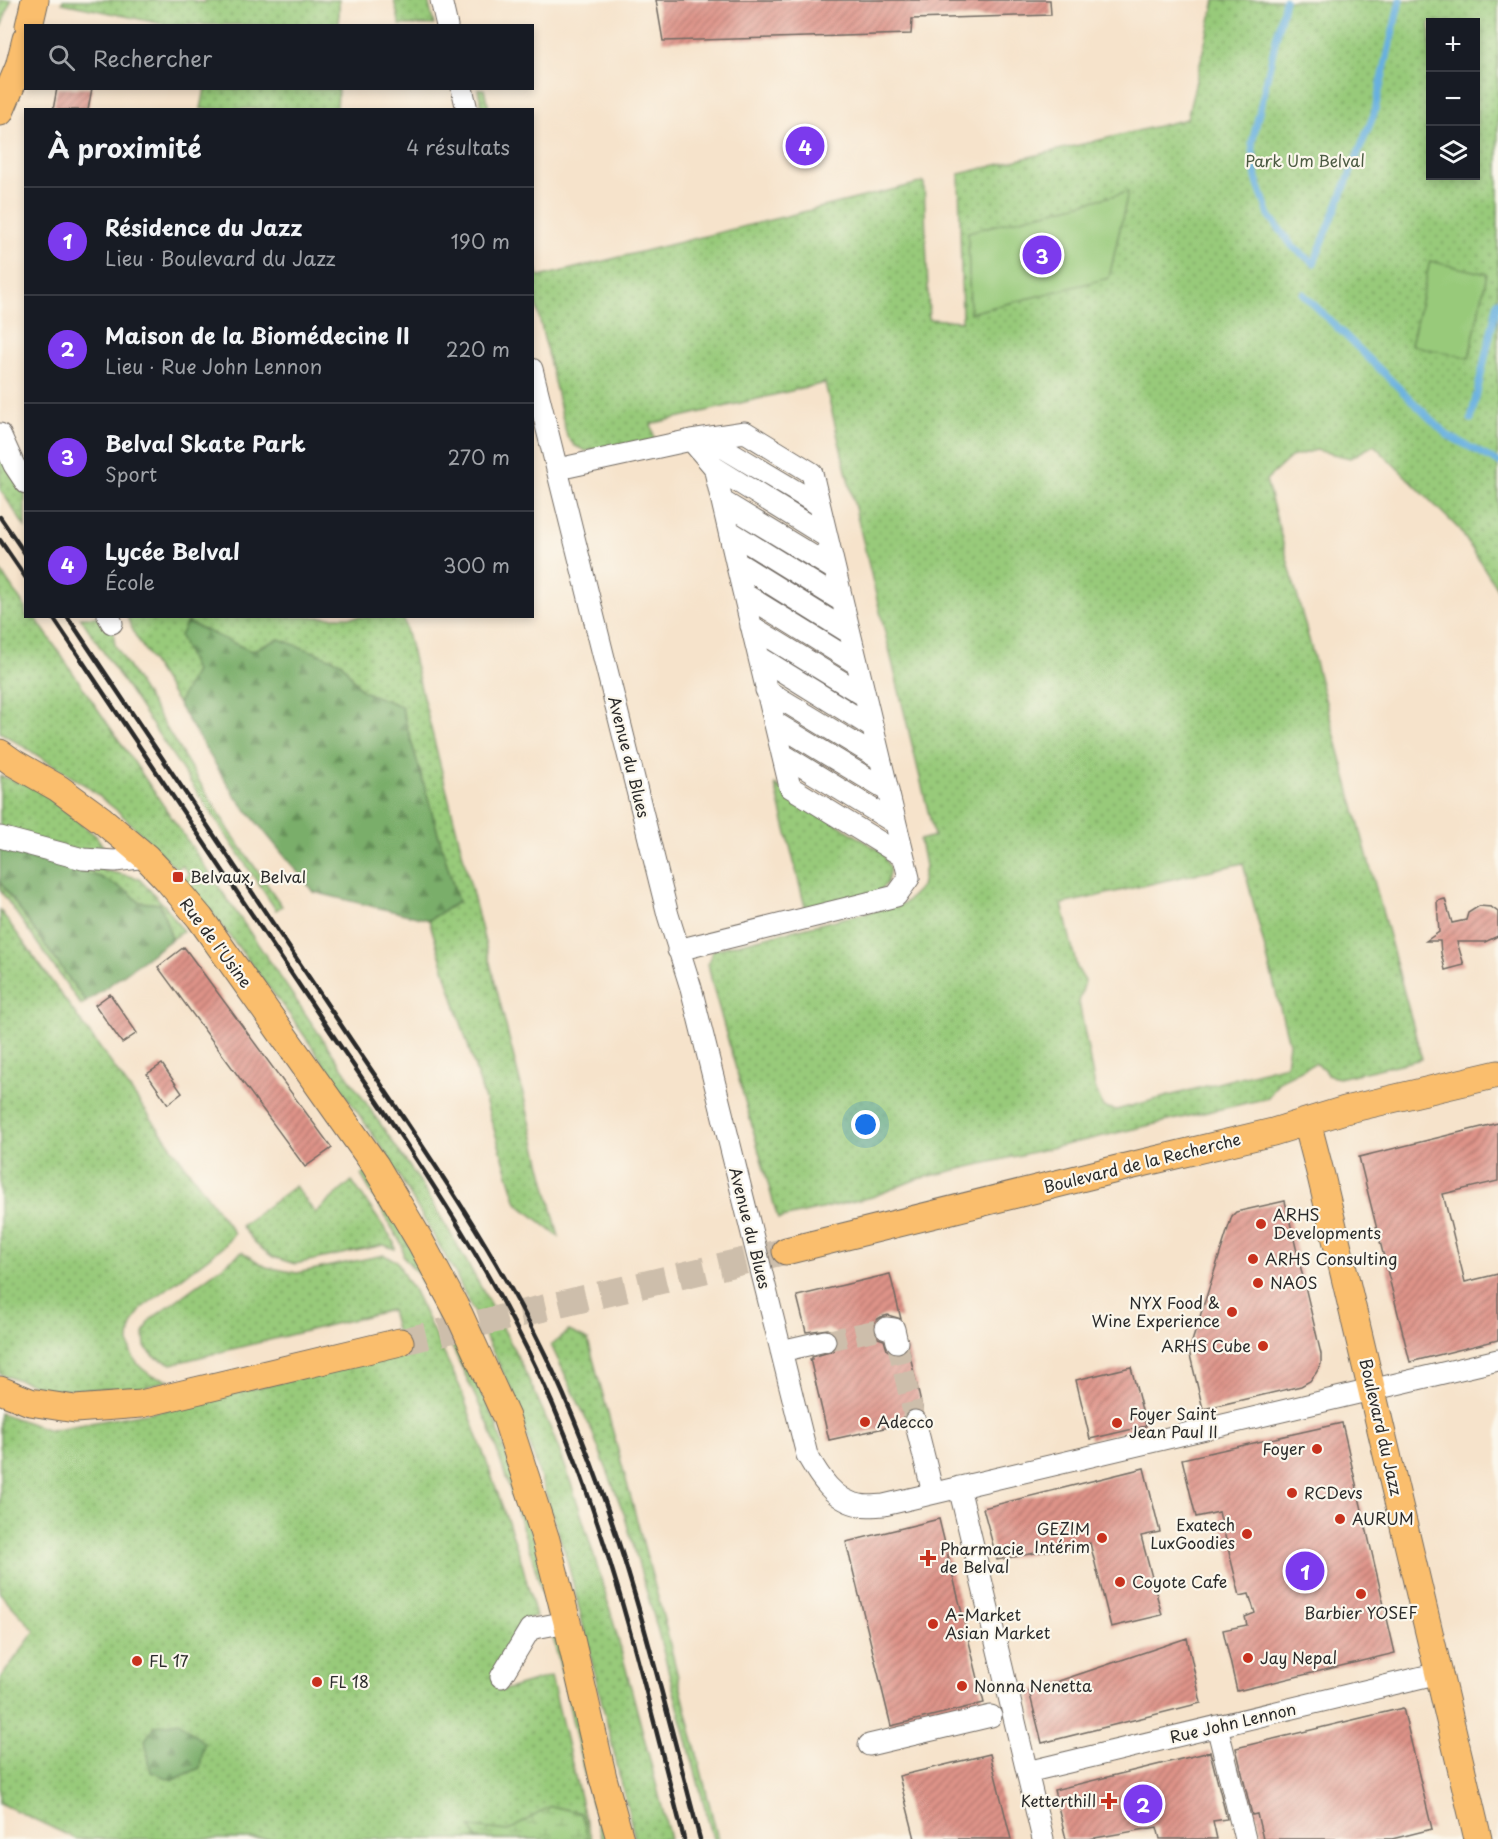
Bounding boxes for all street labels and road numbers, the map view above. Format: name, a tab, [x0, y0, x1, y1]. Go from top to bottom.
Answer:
street label: Avenue du Blues	[603, 693, 657, 820]
street label: Rue de l'Usine	[175, 892, 259, 992]
street label: Boulevard de la Recherche	[1041, 1126, 1243, 1198]
street label: Avenue du Blues	[724, 1164, 778, 1291]
street label: Boulevard du Jazz	[1355, 1356, 1409, 1498]
street label: Rue John Lennon	[1167, 1696, 1298, 1748]

